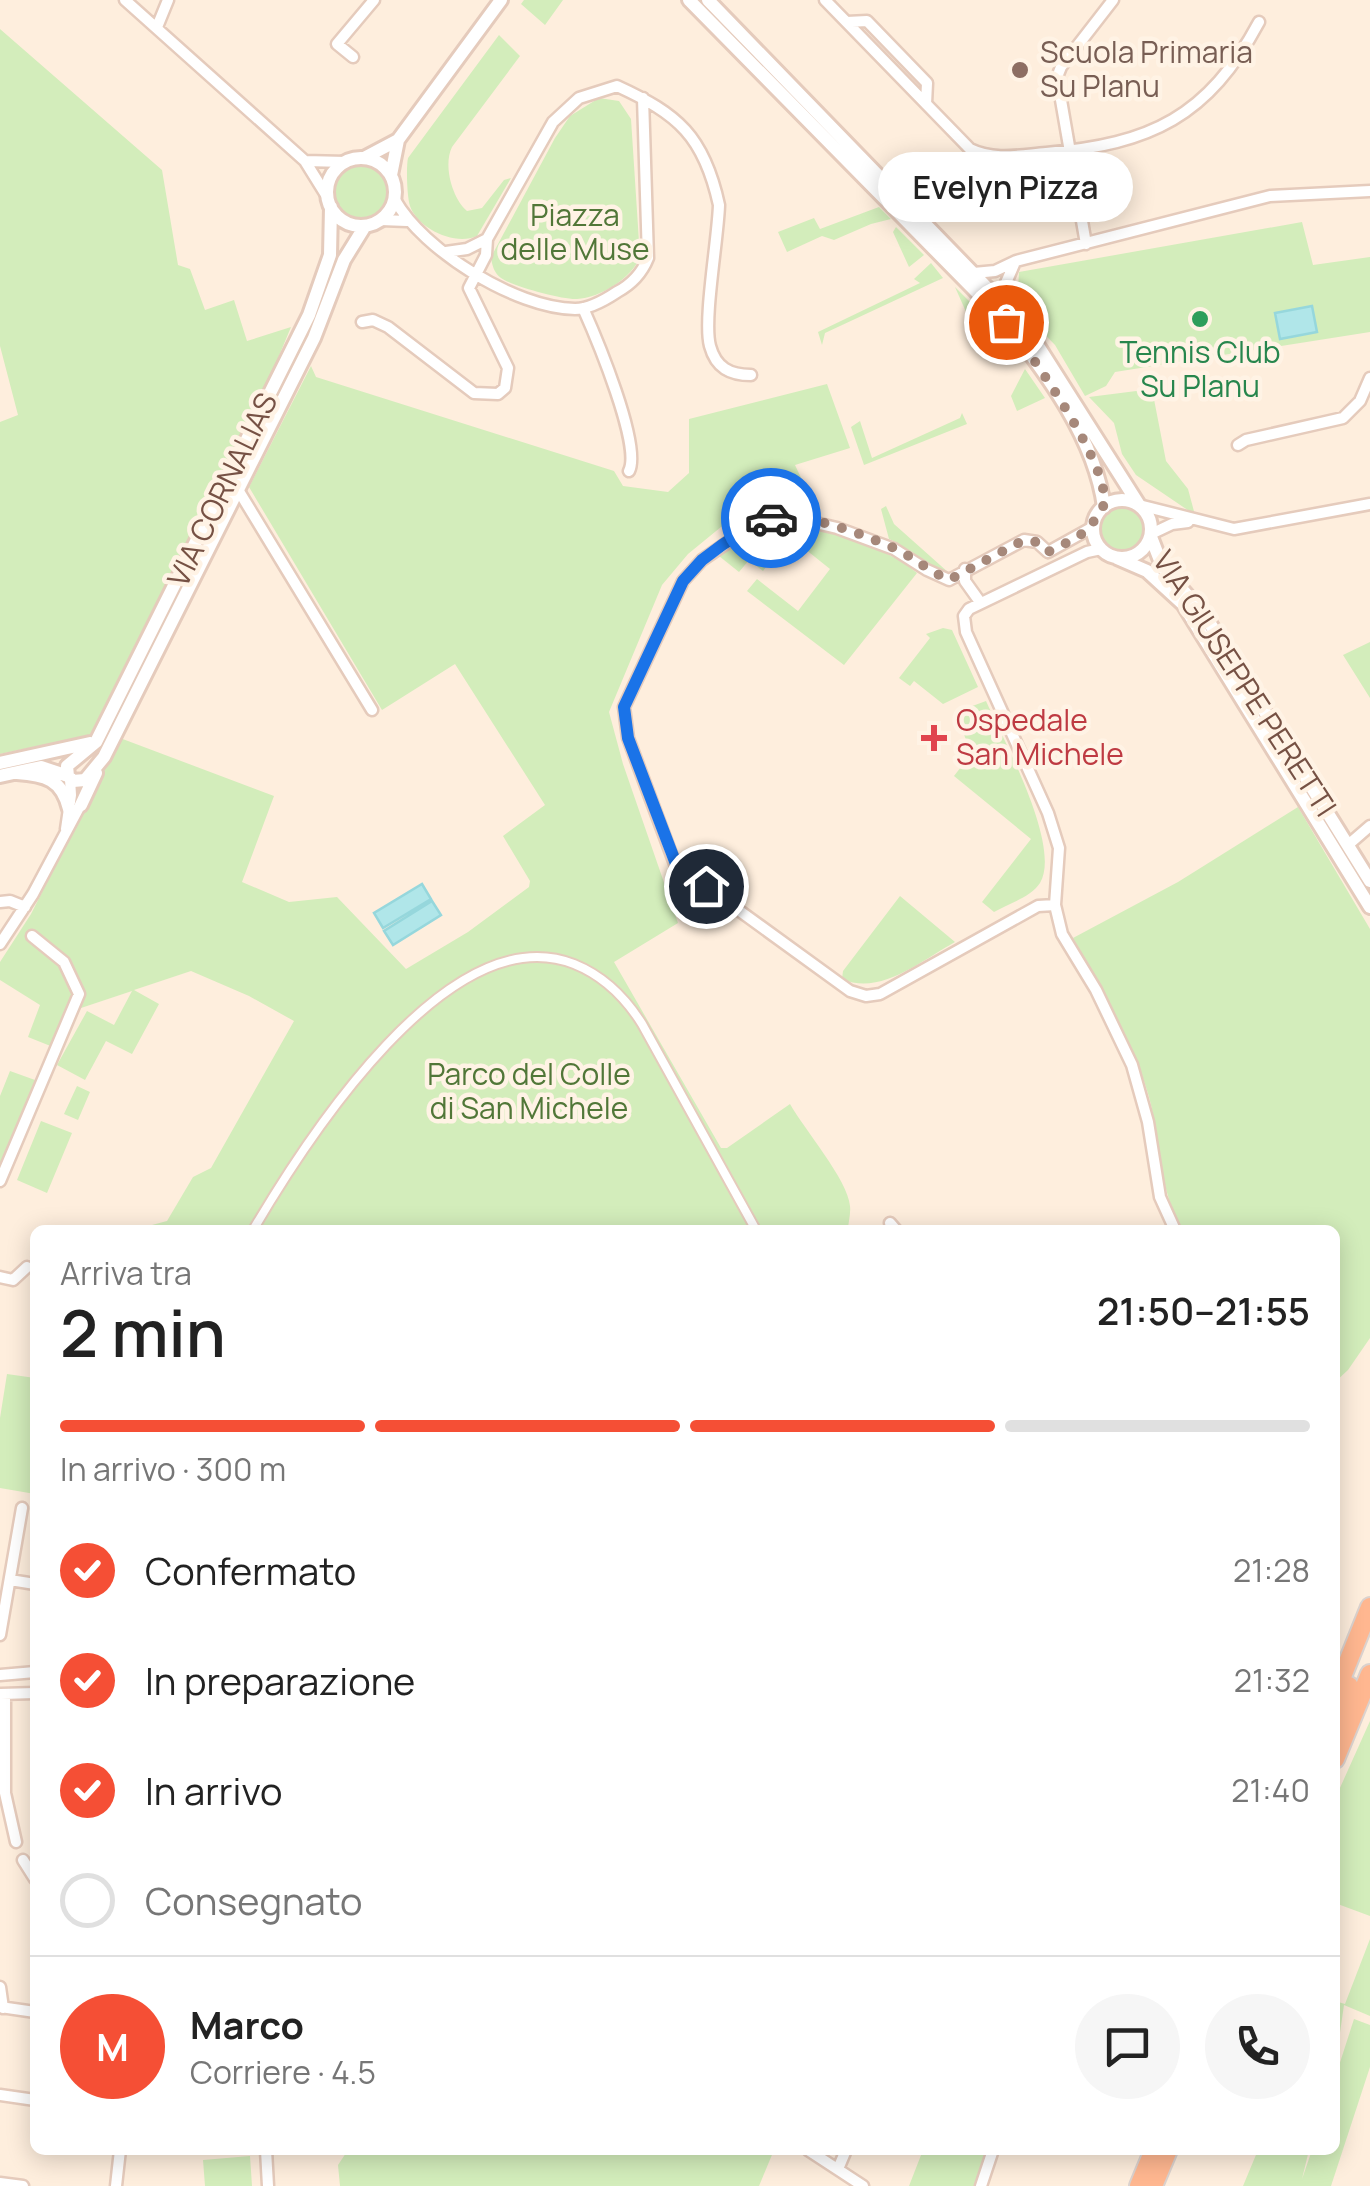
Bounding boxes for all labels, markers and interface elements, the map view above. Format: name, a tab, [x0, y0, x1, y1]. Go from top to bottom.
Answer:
place label: Scuola Primaria Su Planu	[1040, 31, 1253, 106]
marker: Scuola Primaria Su Planu	[1009, 59, 1031, 81]
callout: Evelyn Pizza	[878, 152, 1134, 222]
text: Evelyn Pizza	[912, 165, 1099, 209]
park label: Piazza delle Muse	[500, 194, 650, 269]
pin	[964, 280, 1049, 365]
icon: bag	[979, 295, 1034, 350]
marker: Tennis Club Su Planu	[1189, 308, 1211, 330]
place label: Tennis Club Su Planu	[1119, 331, 1281, 406]
street label: VIA CORNALIAS	[157, 386, 286, 593]
courier	[721, 468, 821, 568]
icon: car	[744, 491, 799, 546]
street label: VIA GIUSEPPE PERETTI	[1144, 542, 1347, 824]
place label: Ospedale San Michele	[956, 699, 1124, 774]
marker: Ospedale San Michele	[921, 725, 947, 751]
pin	[664, 844, 749, 929]
icon: home	[679, 859, 734, 914]
park label: Parco del Colle di San Michele	[427, 1053, 631, 1128]
text: Arriva tra	[60, 1251, 192, 1295]
text: 21:50–21:55	[1097, 1284, 1310, 1336]
text: 2 min	[60, 1288, 226, 1377]
text: In arrivo · 300 m	[60, 1447, 286, 1491]
icon: check	[60, 1543, 115, 1598]
text: Confermato	[145, 1544, 356, 1596]
text: 21:28	[1233, 1548, 1310, 1592]
icon: check	[60, 1653, 115, 1708]
text: In preparazione	[145, 1654, 415, 1706]
text: 21:32	[1234, 1658, 1310, 1702]
icon: check	[60, 1763, 115, 1818]
text: In arrivo	[145, 1764, 282, 1816]
text: 21:40	[1231, 1768, 1310, 1812]
text: Consegnato	[145, 1874, 363, 1926]
button: chat	[1075, 1994, 1180, 2099]
button: phone	[1205, 1994, 1310, 2099]
text: Marco	[190, 1998, 304, 2050]
text: M	[96, 2020, 129, 2072]
text: Corriere · 4.5	[190, 2050, 376, 2094]

